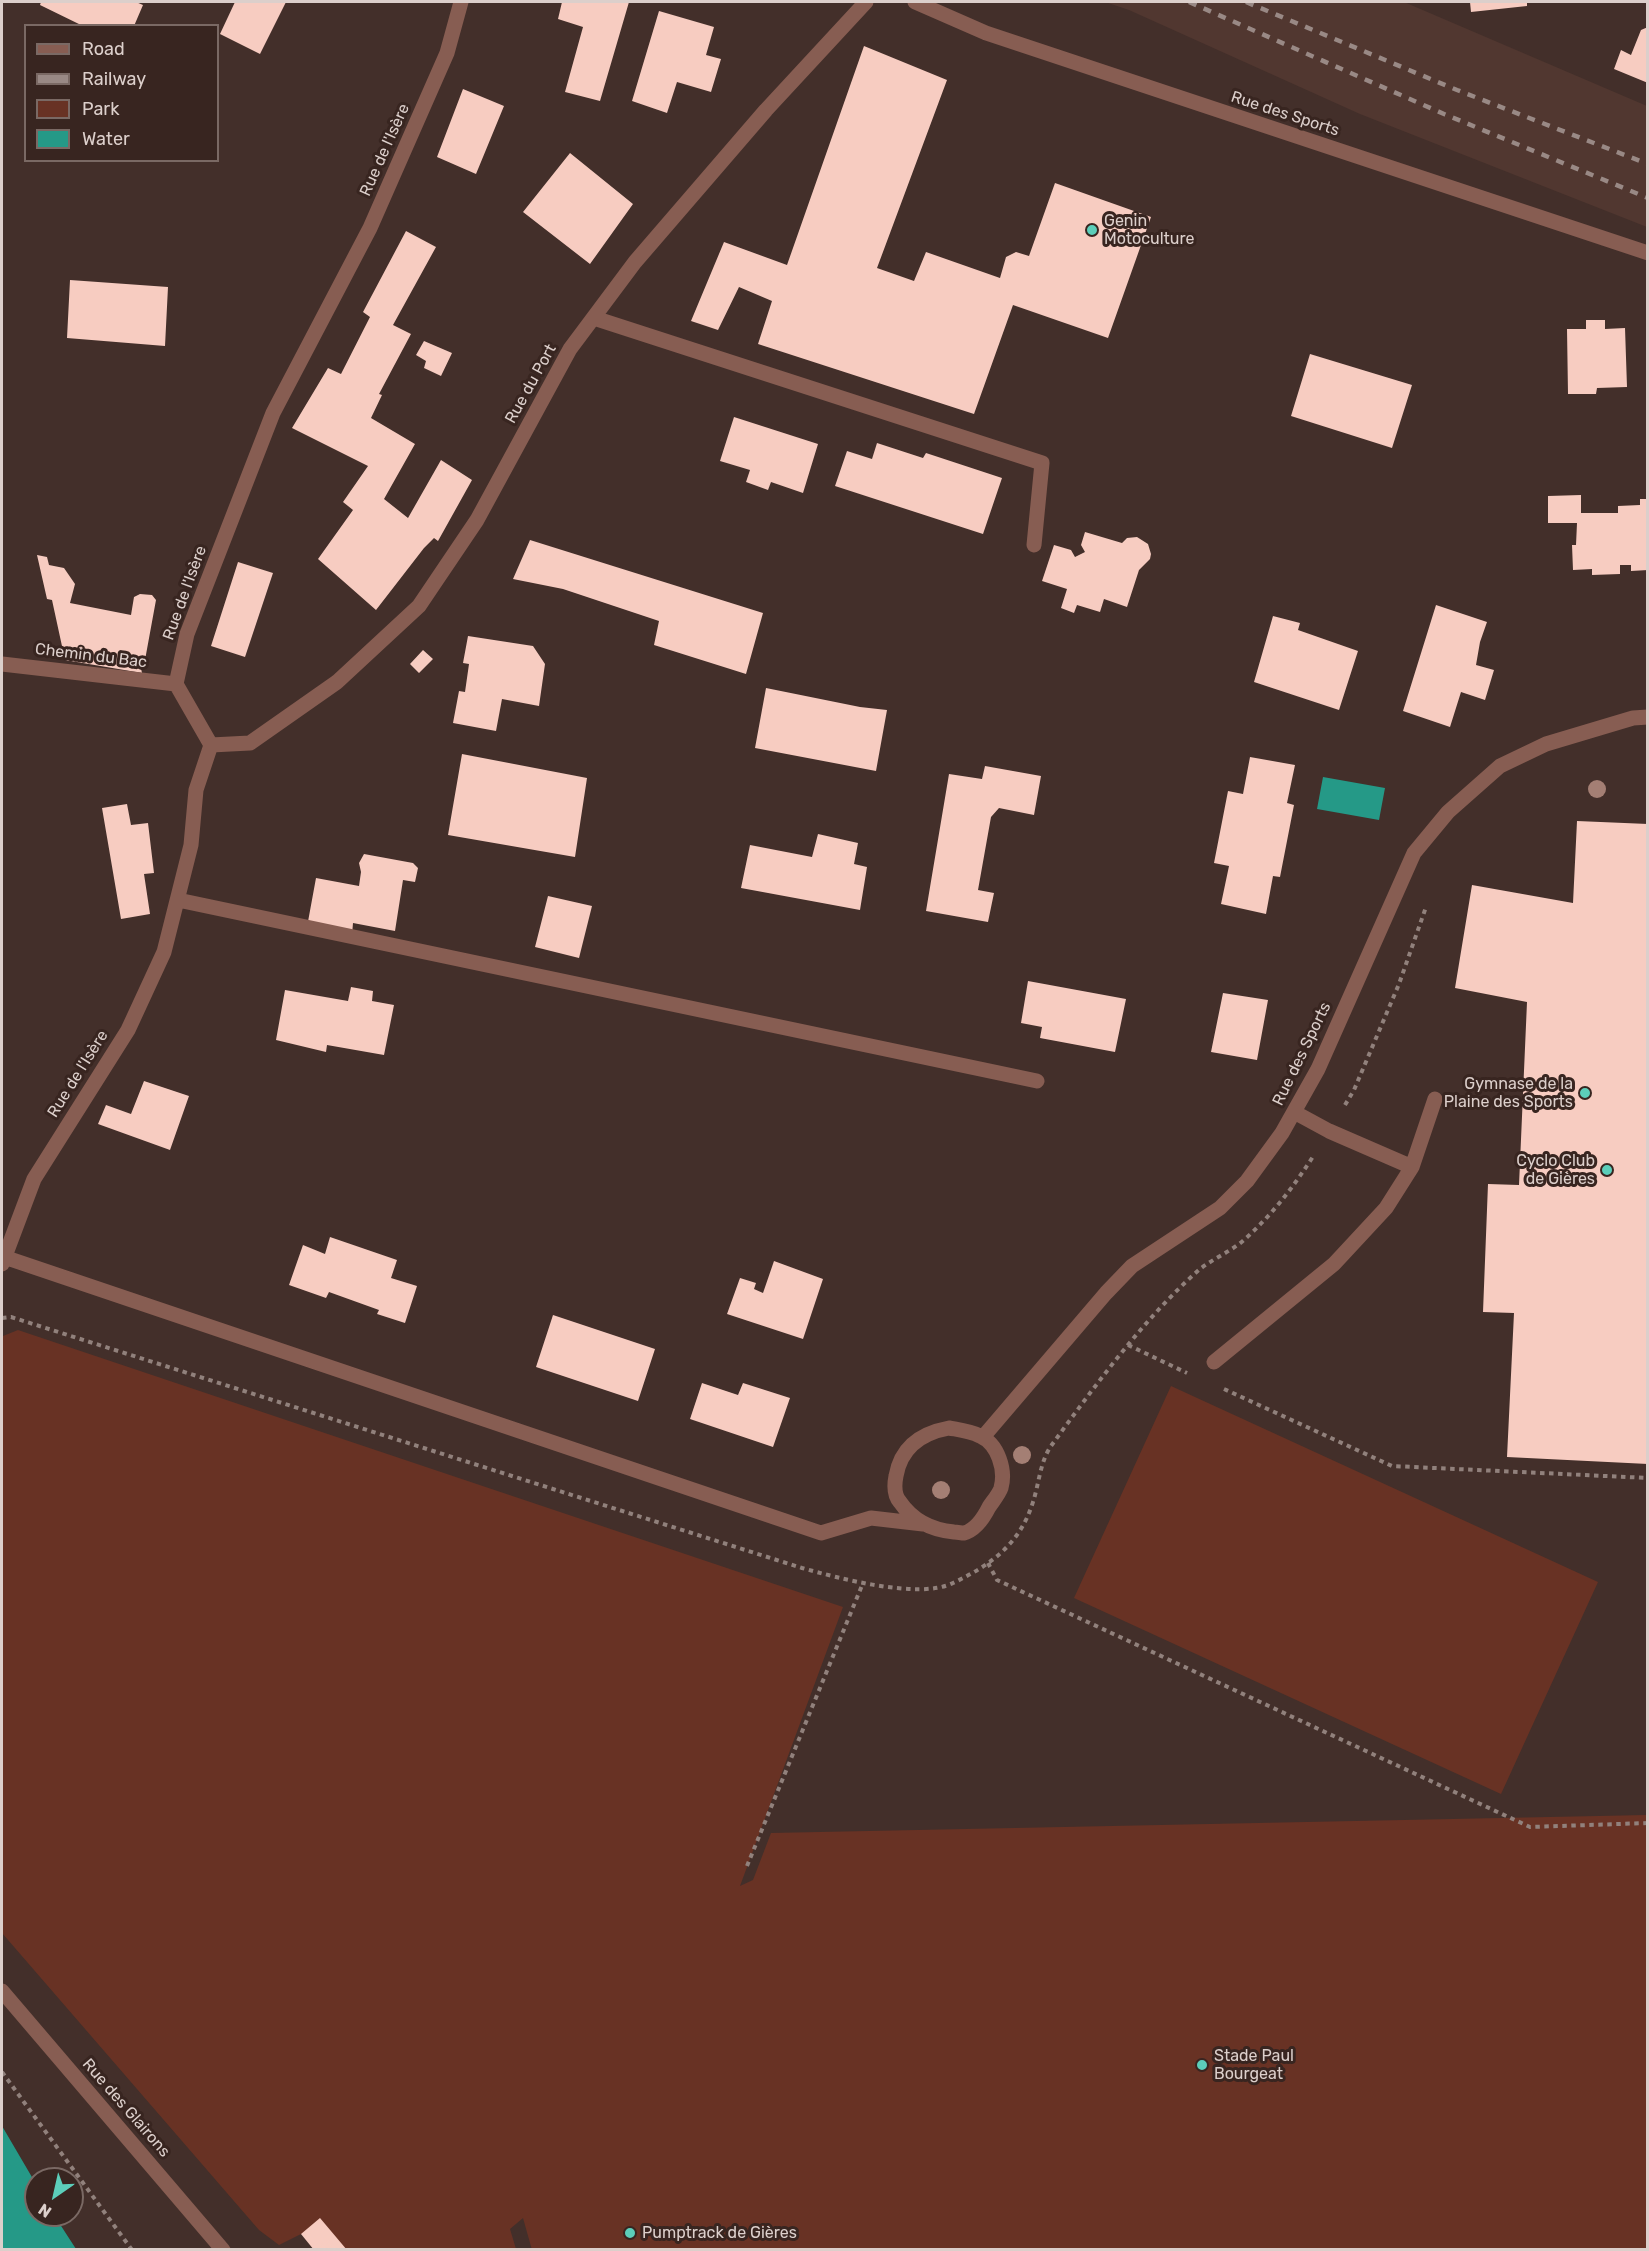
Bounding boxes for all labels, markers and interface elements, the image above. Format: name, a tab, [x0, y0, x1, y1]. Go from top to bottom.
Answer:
legend	[24, 24, 219, 162]
text: Road	[82, 38, 125, 60]
text: Railway	[82, 68, 146, 90]
street label: Rue des Sports	[1228, 87, 1342, 141]
text: Park	[82, 98, 119, 120]
street label: Rue de l'Isère	[356, 101, 414, 199]
text: Water	[82, 128, 130, 150]
place label: Genin Motoculture	[1104, 211, 1194, 249]
marker: Genin Motoculture	[1085, 223, 1099, 237]
street label: Rue du Port	[501, 341, 561, 427]
street label: Rue de l'Isère	[159, 543, 211, 643]
street label: Chemin du Bac	[34, 640, 148, 672]
street label: Rue des Sports	[1269, 999, 1335, 1109]
street label: Rue de l'Isère	[44, 1027, 112, 1121]
place label: Gymnase de la Plaine des Sports	[1444, 1074, 1573, 1112]
marker: Gymnase de la Plaine des Sports	[1578, 1086, 1592, 1100]
place label: Cyclo Club de Gières	[1516, 1151, 1595, 1189]
marker: Cyclo Club de Gières	[1600, 1163, 1614, 1177]
place label: Stade Paul Bourgeat	[1214, 2046, 1294, 2084]
street label: Rue des Glairons	[78, 2055, 174, 2161]
marker: Stade Paul Bourgeat	[1195, 2058, 1209, 2072]
north arrow	[24, 2167, 84, 2227]
text: N	[35, 2200, 55, 2222]
place label: Pumptrack de Gières	[642, 2223, 797, 2243]
marker: Pumptrack de Gières	[623, 2226, 637, 2240]

